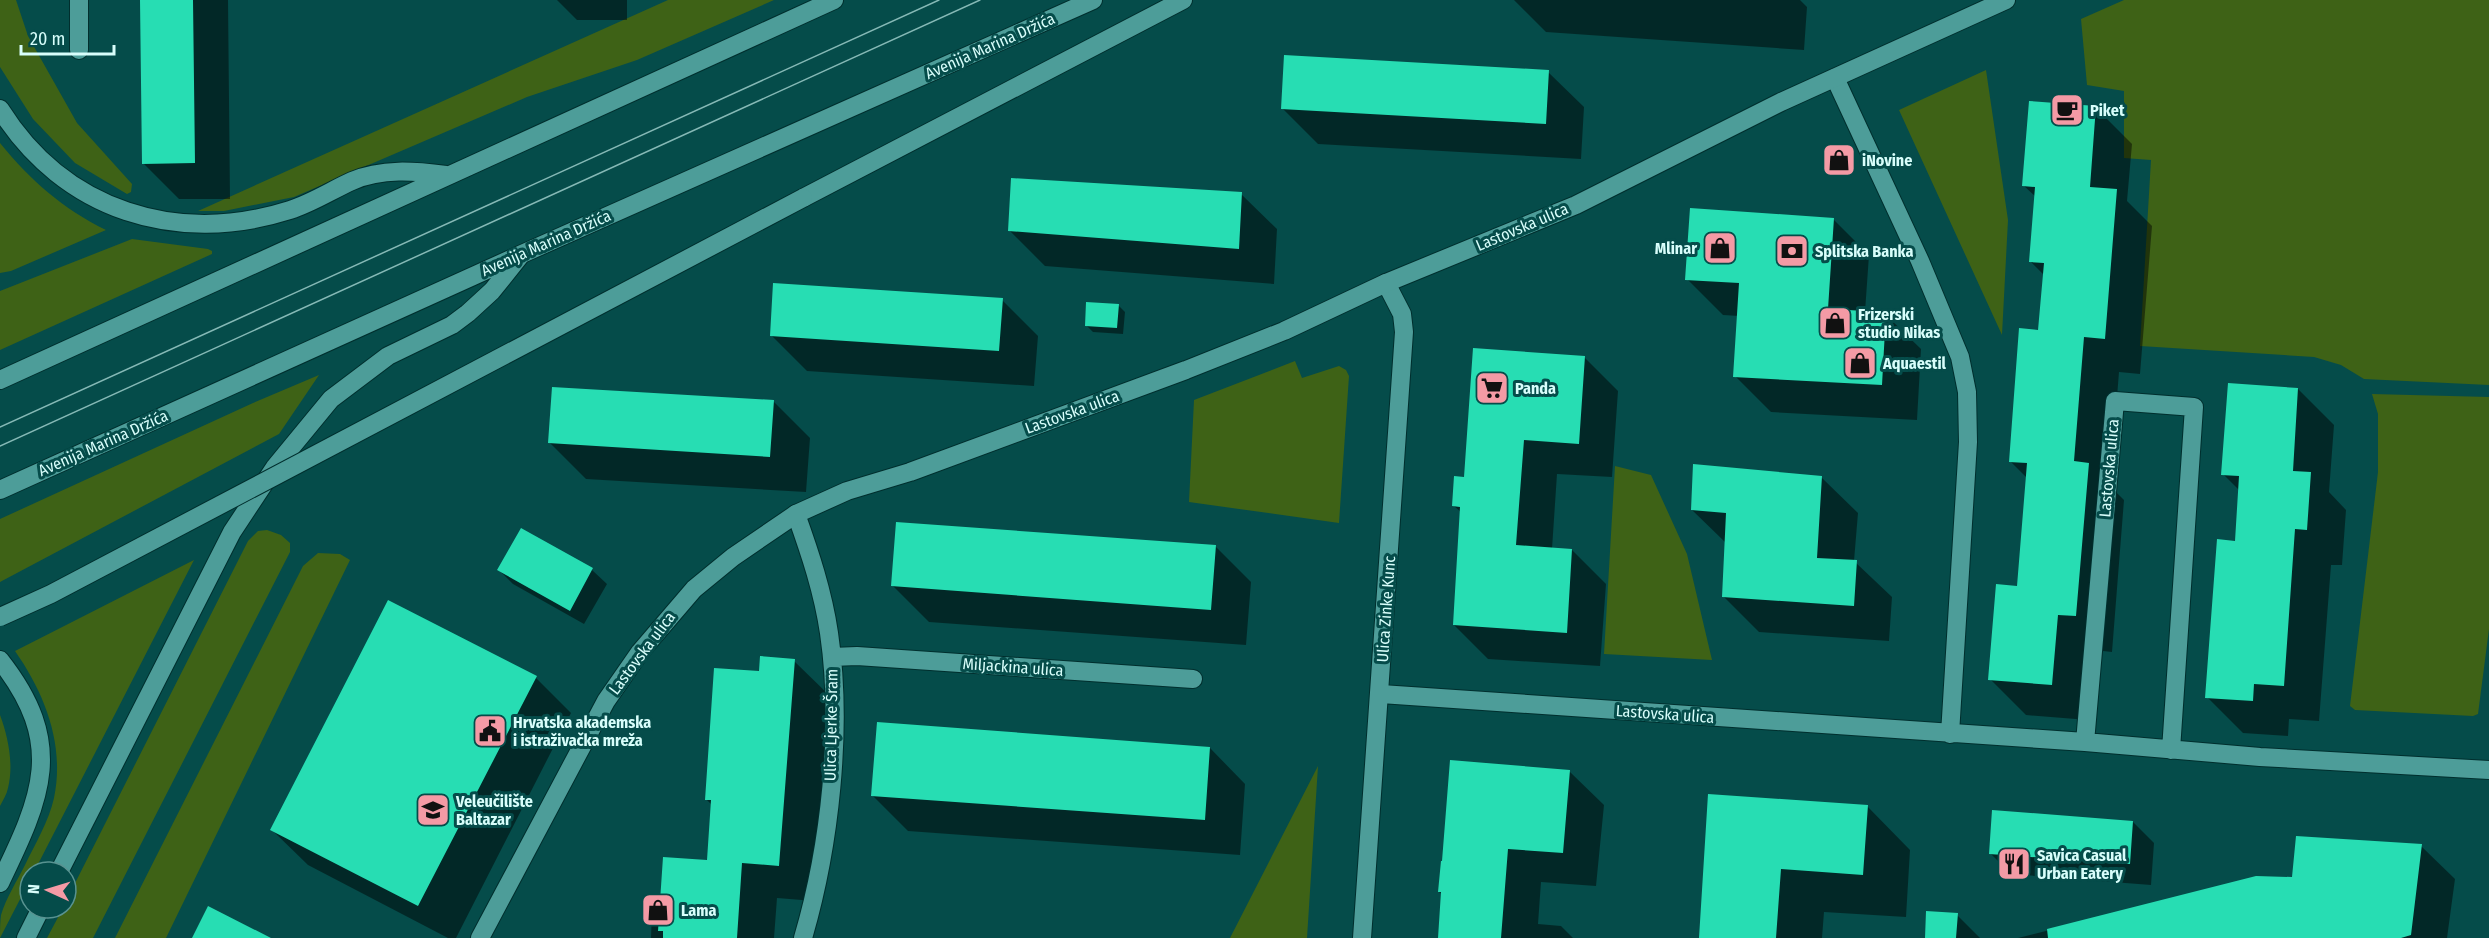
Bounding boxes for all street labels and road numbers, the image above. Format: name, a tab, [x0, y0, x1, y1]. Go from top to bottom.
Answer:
street label: Avenija Marina Držića	[922, 9, 1058, 83]
street label: Lastovska ulica	[1473, 199, 1571, 255]
street label: Avenija Marina Držića	[478, 206, 614, 280]
street label: Lastovska ulica	[1022, 386, 1122, 438]
street label: Avenija Marina Držića	[35, 406, 171, 480]
street label: Lastovska ulica	[2095, 418, 2123, 518]
street label: Ulica Zinke Kunc	[1373, 555, 1399, 663]
street label: Lastovska ulica	[605, 608, 679, 698]
street label: Miljackina ulica	[962, 654, 1064, 680]
street label: Ulica Ljerke Šram	[820, 669, 841, 781]
street label: Lastovska ulica	[1615, 701, 1715, 727]

